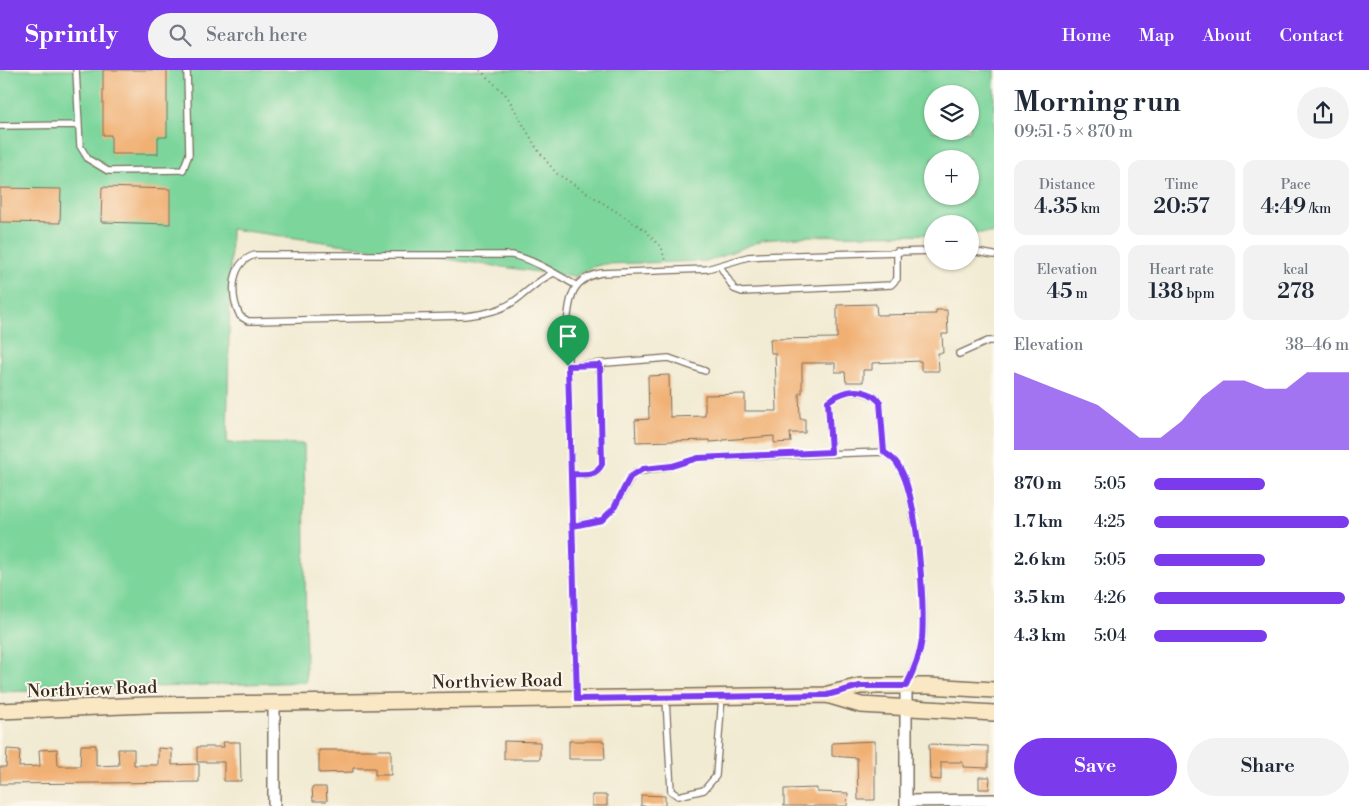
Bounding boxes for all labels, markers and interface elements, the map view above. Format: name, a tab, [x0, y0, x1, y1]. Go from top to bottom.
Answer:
search box	[148, 13, 498, 58]
text: Sprintly	[25, 20, 118, 50]
icon: search	[166, 21, 194, 49]
text: Search here	[206, 23, 307, 47]
text: Home	[1062, 24, 1111, 47]
text: Map	[1139, 24, 1175, 47]
text: About	[1203, 24, 1252, 47]
text: Contact	[1280, 24, 1344, 47]
map controls	[924, 85, 979, 270]
button: layers	[924, 85, 979, 140]
text: Morning run	[1014, 85, 1181, 120]
button: share	[1297, 87, 1349, 139]
text: 09:51 · 5 × 870 m	[1014, 122, 1133, 142]
button: +	[924, 150, 979, 205]
text: Distance	[1039, 176, 1095, 194]
text: Time	[1165, 176, 1198, 194]
text: Pace	[1281, 176, 1311, 194]
text: 4.35	[1034, 194, 1078, 220]
text: 20:57	[1153, 194, 1210, 220]
text: 4:49	[1260, 194, 1306, 220]
text: km	[1078, 200, 1100, 218]
text: /km	[1306, 200, 1331, 218]
button: −	[924, 215, 979, 270]
text: Elevation	[1037, 261, 1097, 279]
text: Heart rate	[1149, 261, 1214, 279]
text: kcal	[1283, 261, 1309, 279]
text: 45	[1047, 279, 1073, 305]
text: 138	[1148, 279, 1184, 305]
text: 278	[1277, 279, 1314, 305]
text: m	[1073, 285, 1088, 303]
text: bpm	[1184, 285, 1215, 303]
pin	[547, 315, 589, 366]
icon: arrive	[554, 322, 582, 350]
text: Elevation	[1014, 335, 1083, 355]
text: 38–46 m	[1285, 335, 1349, 355]
text: 870 m	[1014, 474, 1062, 494]
text: 5:05	[1094, 474, 1126, 494]
text: 1.7 km	[1014, 512, 1063, 532]
text: 4:25	[1094, 512, 1125, 532]
text: 2.6 km	[1014, 550, 1065, 570]
text: 5:05	[1094, 550, 1126, 570]
text: 3.5 km	[1014, 588, 1065, 608]
text: 4:26	[1094, 588, 1126, 608]
text: 4.3 km	[1014, 626, 1066, 646]
text: 5:04	[1094, 626, 1127, 646]
street label: Northview Road	[432, 669, 563, 694]
street label: Northview Road	[26, 676, 158, 703]
button: Save	[1014, 738, 1177, 796]
button: Share	[1187, 738, 1349, 796]

